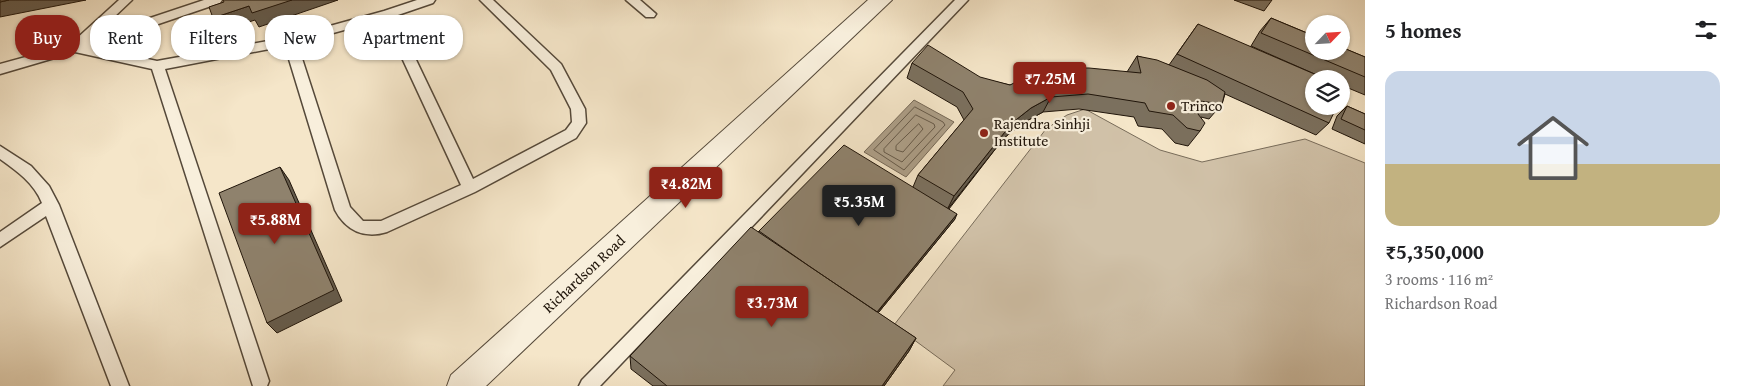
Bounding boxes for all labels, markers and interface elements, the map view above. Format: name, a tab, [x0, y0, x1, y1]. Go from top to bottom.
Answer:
chip: Buy	[15, 15, 80, 60]
chip: Rent	[90, 15, 161, 60]
chip: Filters	[171, 15, 255, 60]
chip: New	[265, 15, 334, 60]
chip: Apartment	[344, 15, 463, 60]
north arrow	[1305, 15, 1350, 60]
map controls	[1305, 15, 1350, 115]
text: 5 homes	[1385, 15, 1461, 46]
icon: filters	[1692, 16, 1720, 44]
pin: ₹7.25M	[1009, 62, 1091, 104]
text: ₹7.25M	[1024, 66, 1076, 90]
button: layers	[1305, 70, 1350, 115]
place label: Trinco	[1181, 95, 1223, 116]
marker: Trinco	[1165, 100, 1177, 112]
icon: home	[1508, 103, 1598, 193]
place label: Rajendra Sinhji Institute	[994, 113, 1090, 151]
marker: Rajendra Sinhji Institute	[978, 127, 990, 139]
pin: ₹4.82M	[645, 166, 727, 209]
text: ₹4.82M	[660, 171, 712, 195]
pin: ₹5.35M	[818, 184, 900, 227]
text: ₹5.35M	[833, 189, 885, 213]
pin: ₹5.88M	[234, 202, 316, 245]
text: ₹5.88M	[249, 207, 301, 231]
street label: Richardson Road	[538, 230, 629, 317]
text: ₹5,350,000	[1385, 236, 1484, 267]
text: 3 rooms · 116 m²	[1385, 267, 1493, 291]
pin: ₹3.73M	[731, 286, 813, 328]
text: ₹3.73M	[746, 290, 798, 314]
text: Richardson Road	[1385, 291, 1498, 315]

